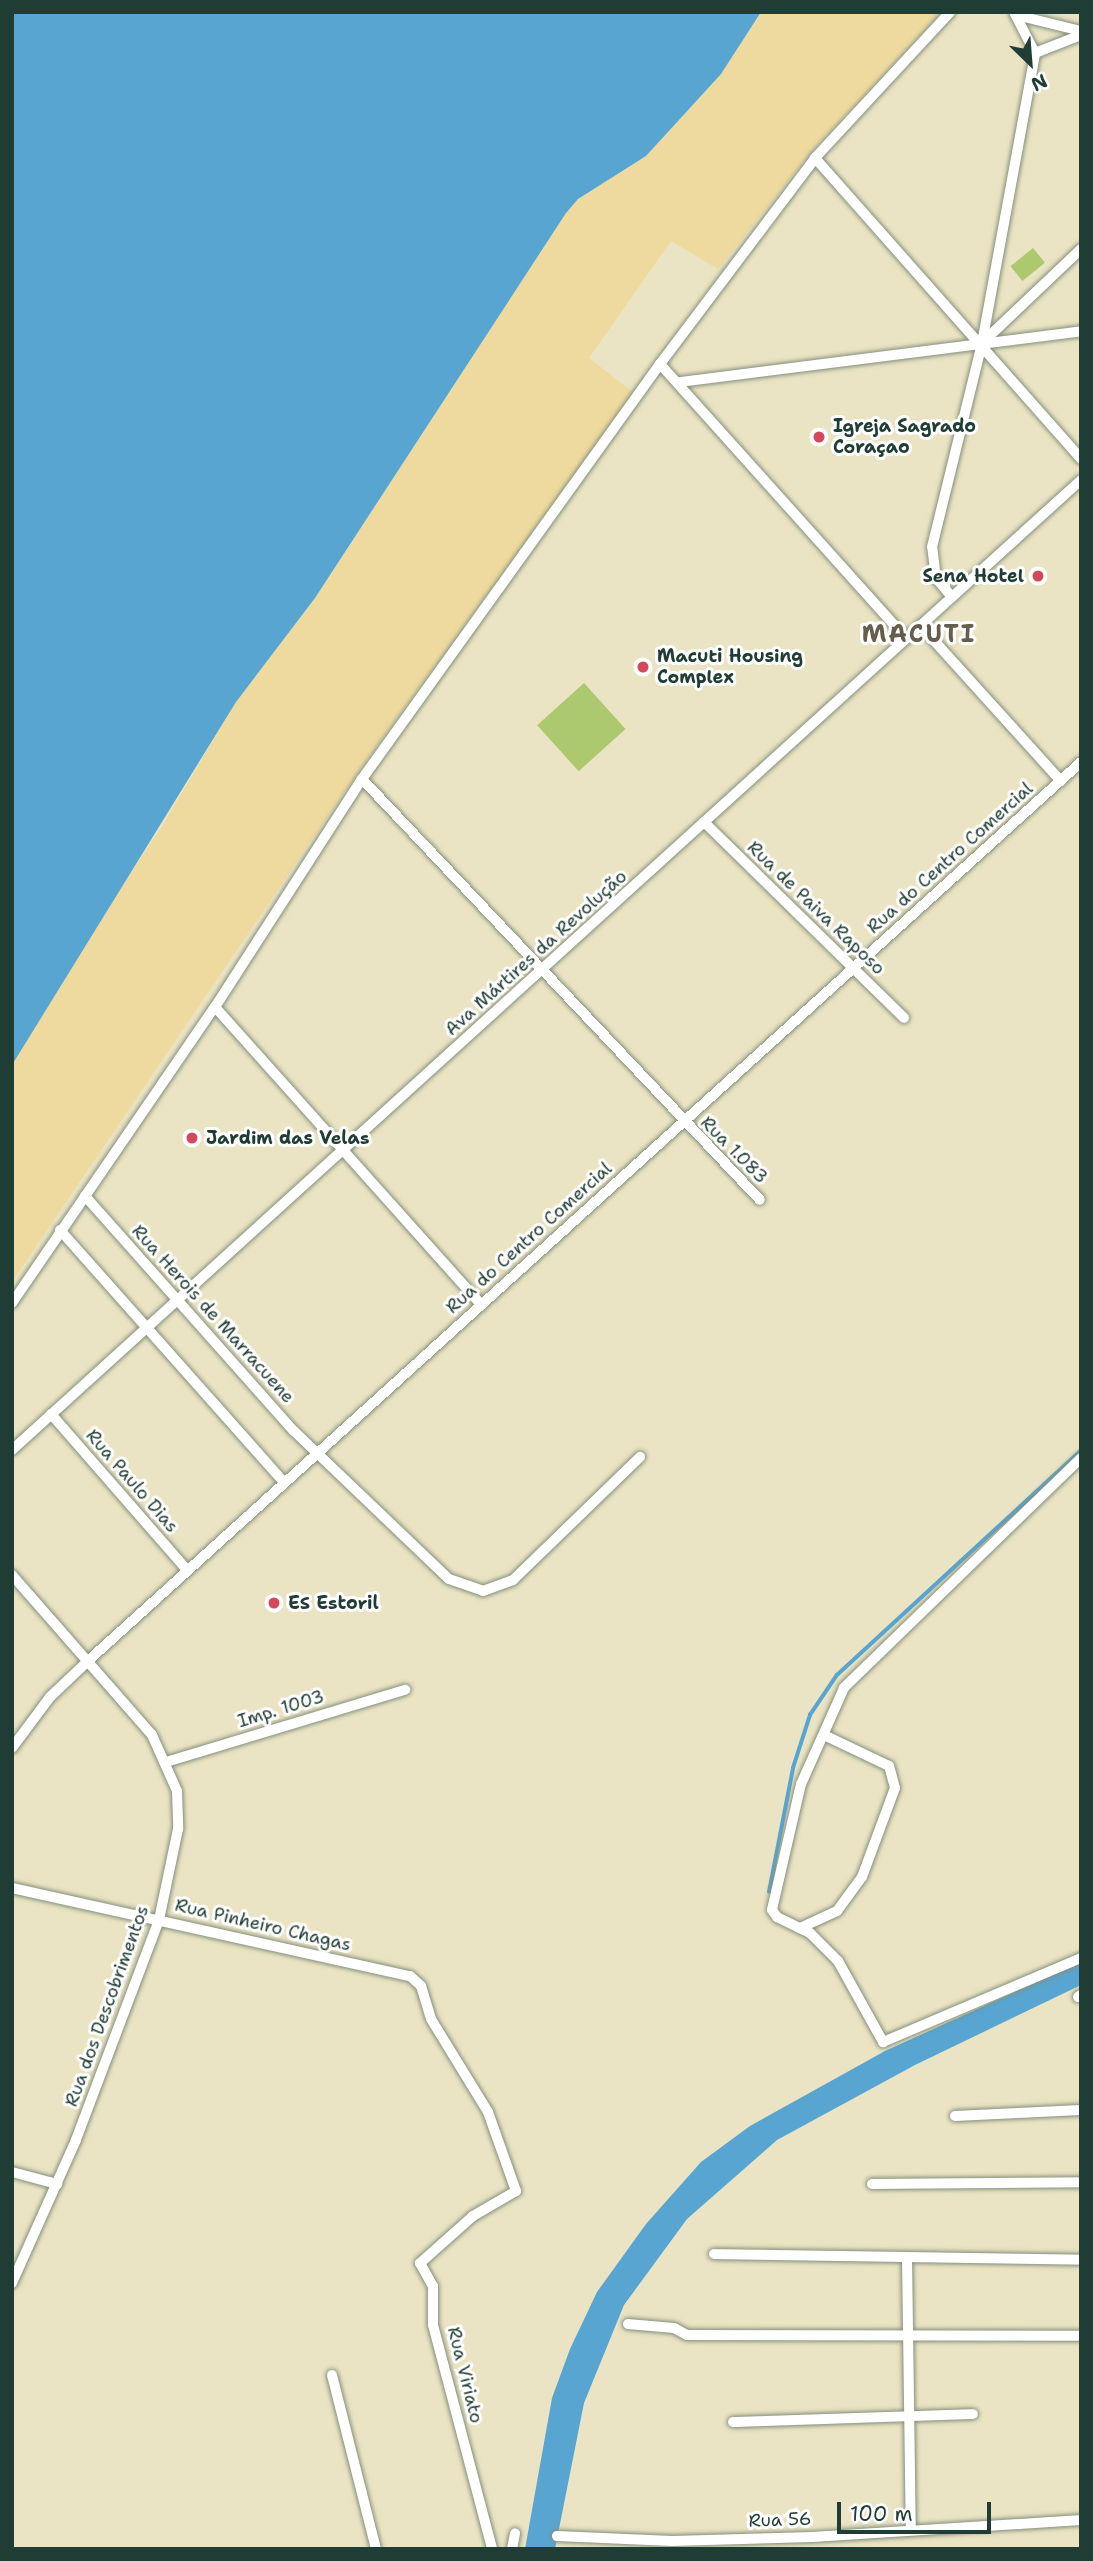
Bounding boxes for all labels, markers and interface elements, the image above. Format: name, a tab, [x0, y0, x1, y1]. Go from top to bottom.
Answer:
north arrow	[995, 28, 1065, 98]
text: N	[1027, 68, 1051, 97]
place label: Igreja Sagrado Coraçao	[833, 416, 976, 458]
marker: Igreja Sagrado Coraçao	[811, 429, 827, 445]
place label: Sena Hotel	[922, 565, 1024, 587]
marker: Sena Hotel	[1030, 568, 1046, 584]
district label: MACUTI	[863, 621, 975, 649]
place label: Macuti Housing Complex	[657, 646, 803, 688]
marker: Macuti Housing Complex	[635, 659, 651, 675]
street label: Rua do Centro Comercial	[863, 778, 1037, 938]
street label: Rua de Paiva Raposo	[743, 837, 889, 979]
street label: Ava Mártires da Revolução	[441, 866, 631, 1040]
street label: Rua 1.083	[696, 1112, 772, 1188]
place label: Jardim das Velas	[206, 1127, 369, 1149]
marker: Jardim das Velas	[184, 1130, 200, 1146]
street label: Rua do Centro Comercial	[442, 1158, 616, 1318]
street label: Rua Herois de Marracuene	[127, 1220, 299, 1408]
street label: Rua Paulo Dias	[81, 1425, 183, 1537]
place label: ES Estoril	[288, 1592, 379, 1614]
marker: ES Estoril	[266, 1595, 282, 1611]
street label: Imp. 1003	[235, 1686, 327, 1732]
street label: Rua Pinheiro Chagas	[173, 1894, 353, 1956]
street label: Rua dos Descobrimentos	[61, 1902, 153, 2110]
street label: Rua Viriato	[443, 2325, 487, 2425]
scale bar	[841, 2488, 995, 2532]
text: 100 m	[850, 2500, 913, 2528]
street label: Rua 56	[748, 2508, 812, 2532]

